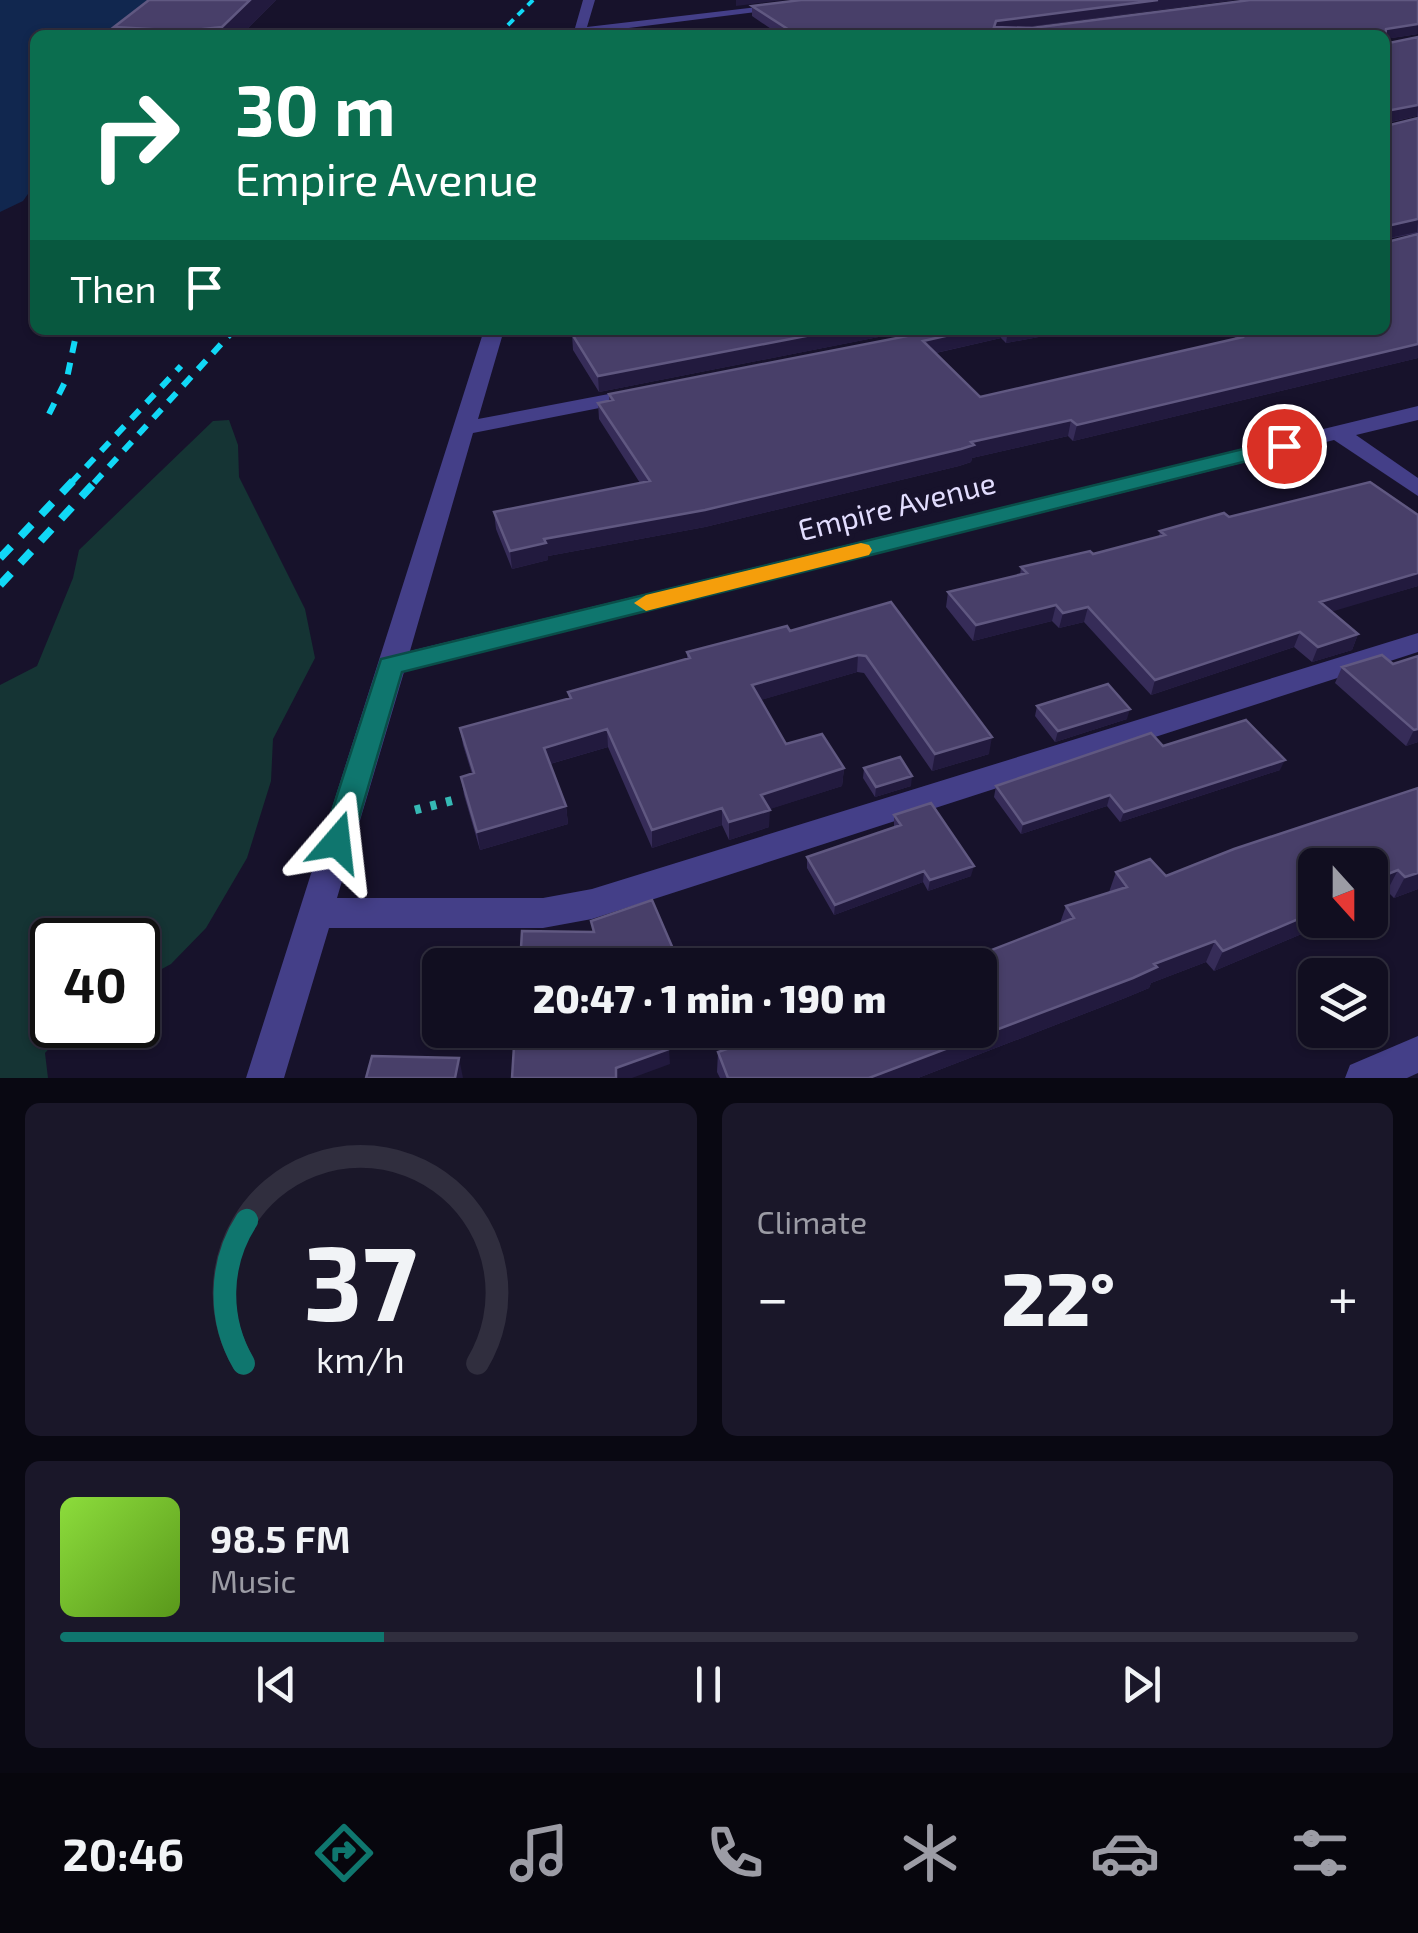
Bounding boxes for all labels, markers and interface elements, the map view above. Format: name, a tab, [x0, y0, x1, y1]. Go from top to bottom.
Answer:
text: 30 m	[235, 66, 396, 150]
icon: right	[70, 70, 200, 200]
text: Empire Avenue	[235, 151, 538, 205]
icon: arrive	[177, 260, 232, 315]
text: Then	[70, 265, 157, 311]
pin	[1242, 404, 1327, 489]
icon: arrive	[1257, 419, 1312, 474]
street label: Empire Avenue	[794, 463, 999, 547]
position arrow	[285, 790, 389, 894]
north arrow	[1298, 848, 1388, 938]
map controls	[1298, 848, 1388, 1048]
speed limit sign: 40	[30, 918, 160, 1048]
button: layers	[1298, 958, 1388, 1048]
text: 20:47 · 1 min · 190 m	[533, 975, 886, 1021]
text: Climate	[757, 1202, 867, 1240]
text: 37	[304, 1217, 418, 1342]
text: 22°	[1001, 1251, 1115, 1341]
text: −	[757, 1263, 789, 1329]
text: +	[1328, 1263, 1358, 1329]
text: km/h	[316, 1337, 405, 1380]
text: 98.5 FM	[210, 1515, 351, 1561]
text: Music	[210, 1561, 296, 1599]
icon: previous	[249, 1657, 304, 1712]
icon: pause	[681, 1657, 736, 1712]
icon: next	[1114, 1657, 1169, 1712]
icon: directions	[309, 1818, 379, 1888]
icon: music	[504, 1818, 574, 1888]
icon: phone	[700, 1818, 770, 1888]
icon: climate	[895, 1818, 965, 1888]
icon: car	[1090, 1818, 1160, 1888]
icon: filters	[1285, 1818, 1355, 1888]
text: 20:46	[63, 1826, 184, 1880]

